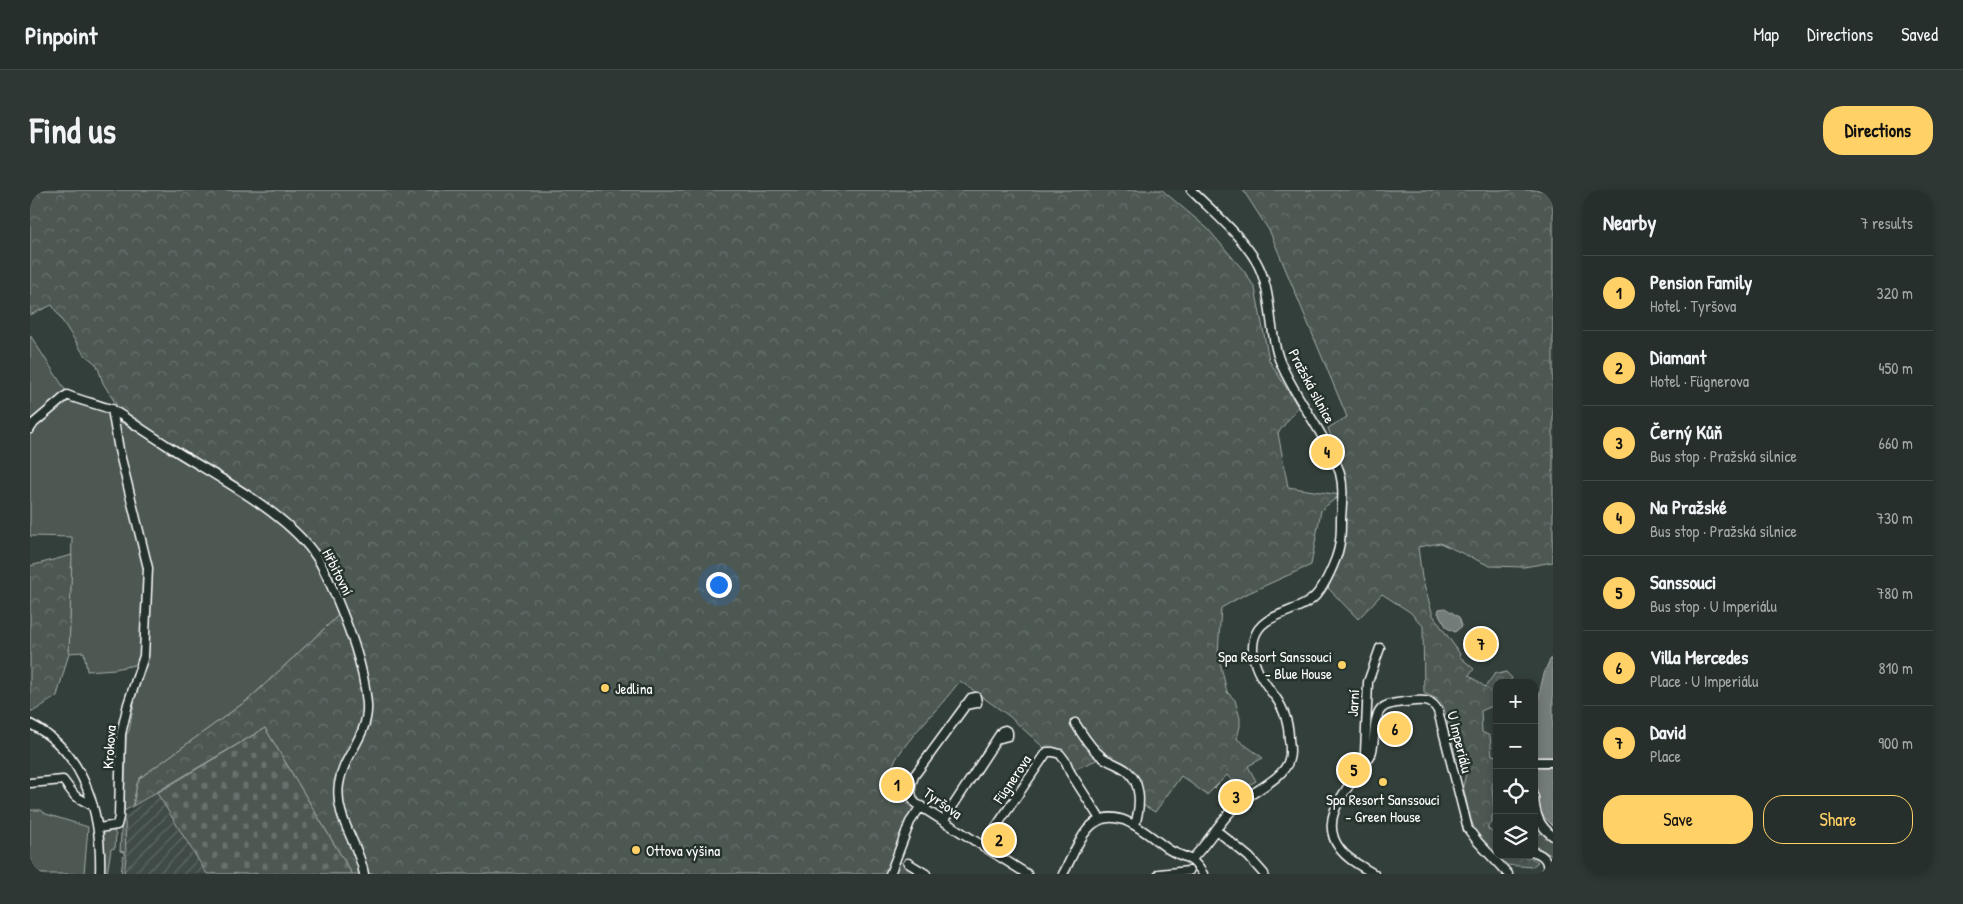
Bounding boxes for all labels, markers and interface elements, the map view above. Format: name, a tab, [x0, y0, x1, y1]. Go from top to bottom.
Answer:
text: Pinpoint	[25, 19, 97, 51]
text: Map	[1754, 22, 1779, 47]
text: Directions	[1807, 22, 1873, 47]
text: Saved	[1901, 22, 1938, 47]
button: Directions	[1823, 106, 1933, 155]
text: Find us	[30, 107, 116, 154]
text: Nearby	[1603, 208, 1656, 237]
text: 7 results	[1860, 212, 1913, 234]
text: Pension Family	[1650, 269, 1752, 295]
text: 1	[1616, 282, 1622, 304]
text: 320 m	[1877, 282, 1913, 304]
text: Hotel · Tyršova	[1650, 295, 1736, 317]
text: Diamant	[1650, 344, 1706, 370]
street label: Pražská silnice	[1284, 345, 1340, 427]
text: 2	[1615, 357, 1623, 379]
text: 450 m	[1879, 357, 1913, 379]
text: Hotel · Fügnerova	[1650, 370, 1749, 392]
text: Černý Kůň	[1650, 419, 1722, 445]
text: 3	[1615, 432, 1623, 454]
text: 660 m	[1879, 432, 1913, 454]
pin: 4	[1311, 433, 1343, 471]
text: Bus stop · Pražská silnice	[1650, 445, 1797, 467]
text: Na Pražské	[1650, 494, 1727, 520]
text: 4	[1616, 507, 1622, 529]
text: 730 m	[1876, 507, 1913, 529]
text: Bus stop · Pražská silnice	[1650, 520, 1797, 542]
street label: Hřbitovní	[317, 545, 359, 599]
text: Sanssouci	[1650, 569, 1716, 595]
your location	[706, 572, 732, 598]
text: 5	[1616, 582, 1622, 604]
text: 780 m	[1876, 582, 1913, 604]
text: Bus stop · U Imperiálu	[1650, 595, 1777, 617]
pin: 7	[1465, 625, 1497, 663]
text: Villa Mercedes	[1650, 644, 1748, 670]
place label: Spa Resort Sanssouci - Blue House	[1218, 646, 1332, 684]
text: 6	[1616, 657, 1622, 679]
text: 810 m	[1879, 657, 1913, 679]
marker: Spa Resort Sanssouci - Blue House	[1336, 659, 1348, 671]
text: Place · U Imperiálu	[1650, 670, 1758, 692]
place label: Jedlina	[615, 678, 653, 699]
map controls	[1493, 679, 1538, 859]
button: +	[1493, 679, 1538, 724]
marker: Jedlina	[599, 682, 611, 694]
street label: Jarní	[1342, 689, 1364, 717]
street label: U Imperiálu	[1442, 709, 1478, 775]
pin: 6	[1379, 710, 1411, 748]
text: David	[1650, 719, 1686, 745]
street label: Krokova	[97, 724, 121, 770]
button: −	[1493, 724, 1538, 769]
text: 7	[1615, 732, 1623, 754]
text: 900 m	[1878, 732, 1913, 754]
text: Place	[1650, 745, 1681, 767]
street label: Fügnerova	[987, 750, 1036, 808]
pin: 5	[1338, 751, 1370, 789]
pin: 1	[881, 766, 913, 804]
button: locate	[1493, 769, 1538, 814]
marker: Spa Resort Sanssouci - Green House	[1377, 776, 1389, 788]
pin: 3	[1220, 778, 1252, 816]
street label: Tyršova	[919, 782, 967, 824]
place label: Spa Resort Sanssouci - Green House	[1326, 789, 1440, 827]
button: Save	[1603, 795, 1753, 844]
button: Share	[1763, 795, 1913, 844]
button: layers	[1493, 814, 1538, 859]
pin: 2	[983, 821, 1015, 859]
place label: Ottova výšina	[646, 840, 720, 861]
marker: Ottova výšina	[630, 844, 642, 856]

